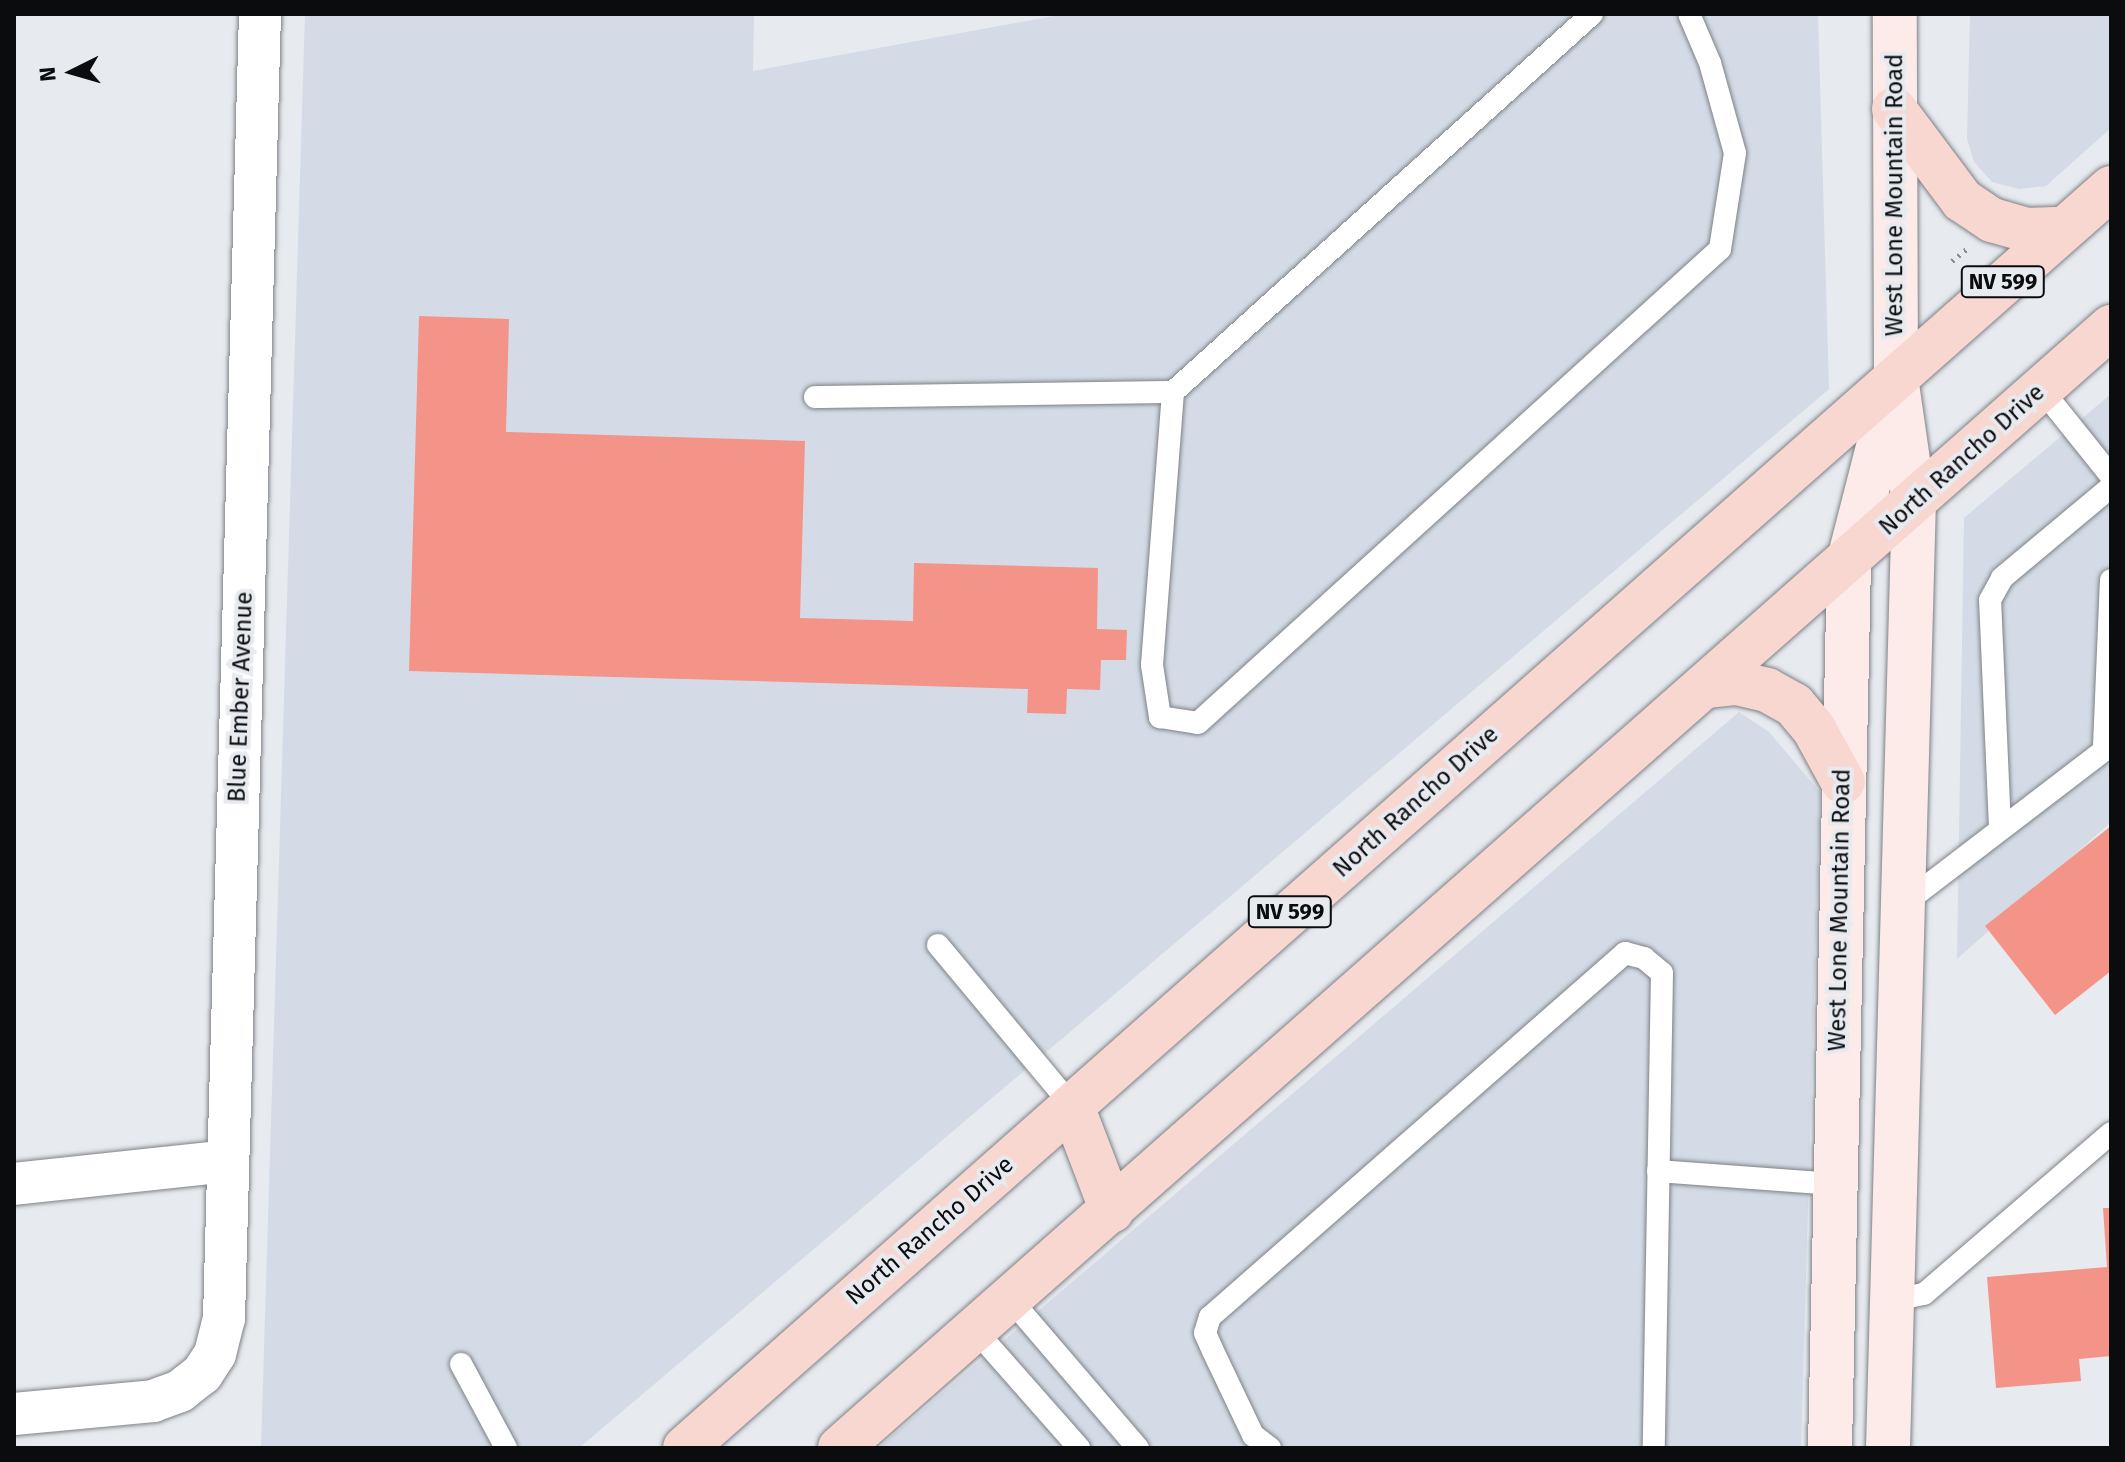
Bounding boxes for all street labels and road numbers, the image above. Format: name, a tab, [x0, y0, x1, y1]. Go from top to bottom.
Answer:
street label: West Lone Mountain Road	[1881, 54, 1909, 336]
road number: NV 599	[1959, 264, 2047, 300]
street label: North Rancho Drive	[1873, 378, 2051, 542]
street label: Blue Ember Avenue	[223, 591, 259, 803]
street label: North Rancho Drive	[1327, 720, 1505, 884]
street label: West Lone Mountain Road	[1823, 768, 1857, 1052]
road number: NV 599	[1246, 894, 1334, 930]
street label: North Rancho Drive	[840, 1150, 1020, 1312]

